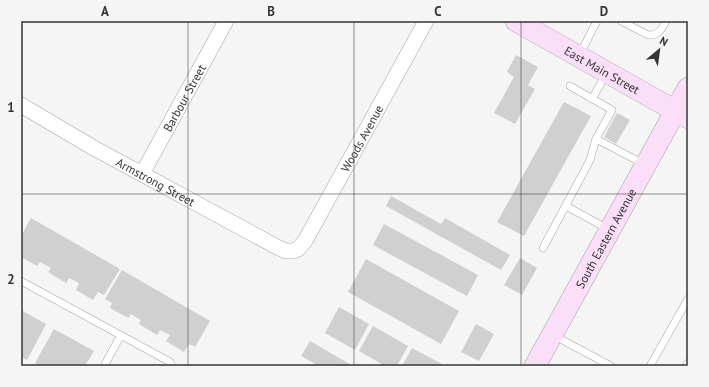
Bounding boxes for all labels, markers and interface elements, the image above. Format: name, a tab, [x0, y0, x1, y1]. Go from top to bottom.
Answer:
text: A	[101, 3, 109, 20]
text: B	[267, 3, 275, 20]
text: C	[434, 3, 442, 20]
text: D	[600, 3, 608, 20]
north arrow	[639, 30, 679, 70]
text: N	[657, 33, 670, 49]
street label: East Main Street	[562, 42, 642, 97]
street label: Barbour Street	[159, 61, 208, 134]
text: 1	[7, 99, 15, 116]
street label: Woods Avenue	[337, 102, 386, 174]
street label: Armstrong Street	[114, 154, 198, 209]
street label: South Eastern Avenue	[572, 186, 639, 291]
text: 2	[7, 271, 15, 288]

